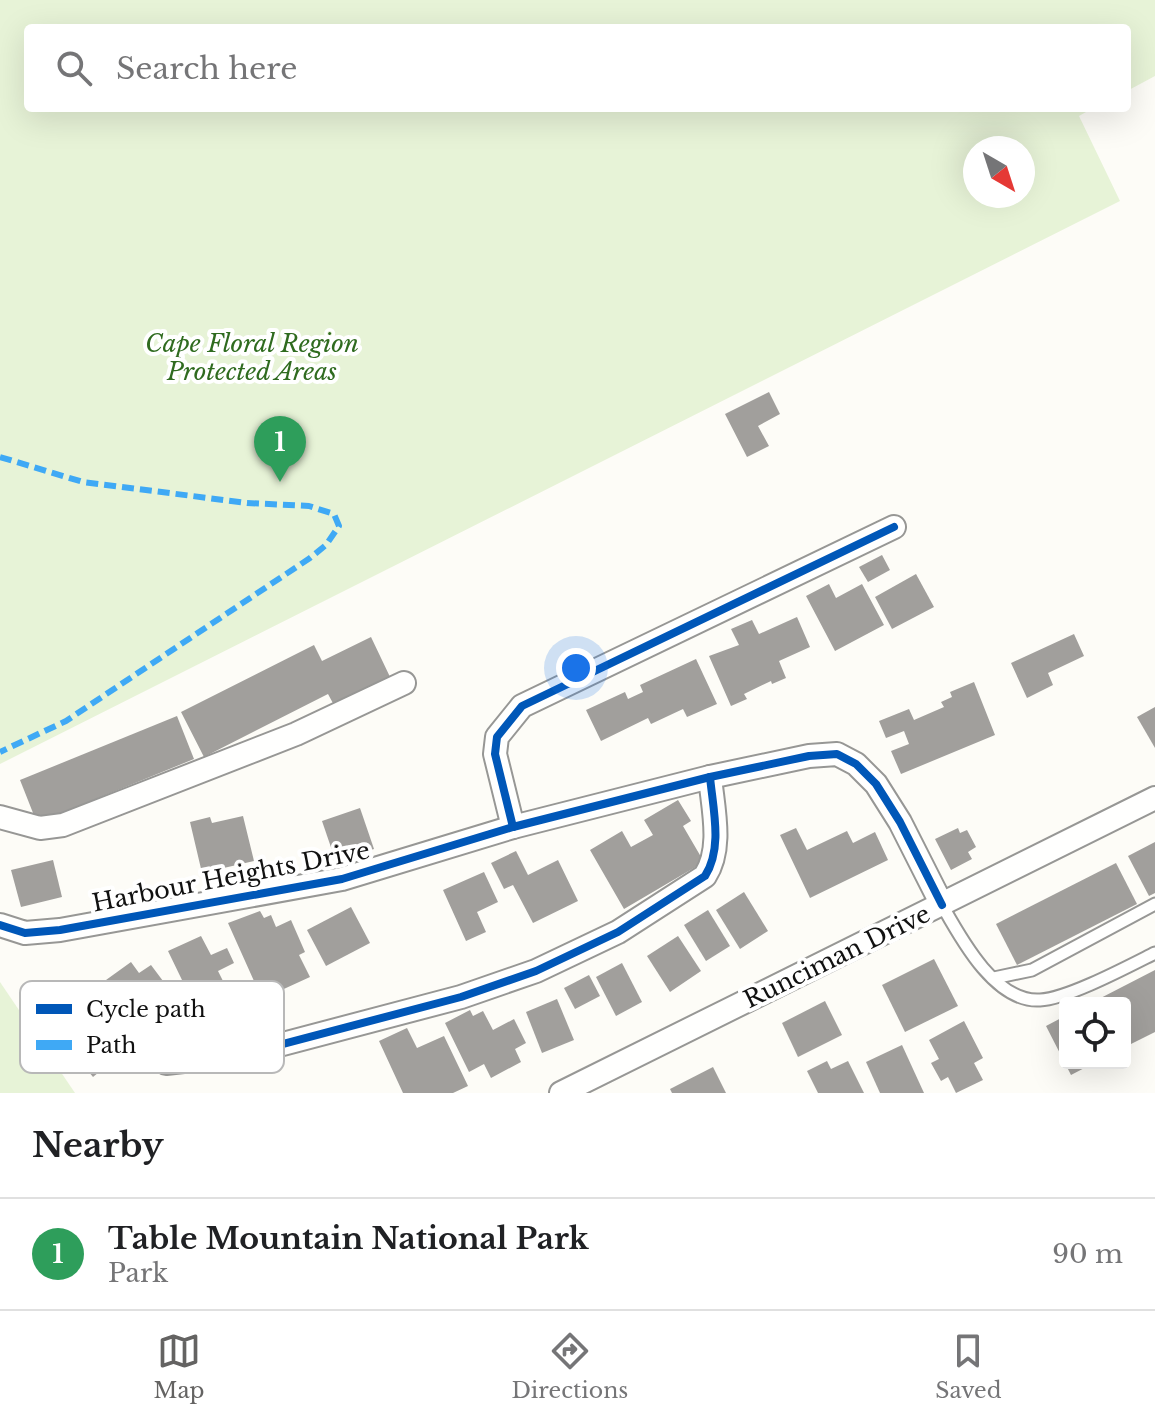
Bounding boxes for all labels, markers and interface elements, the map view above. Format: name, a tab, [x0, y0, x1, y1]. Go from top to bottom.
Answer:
search box	[24, 24, 1131, 112]
icon: search	[52, 46, 96, 90]
text: Search here	[116, 50, 297, 87]
north arrow	[963, 136, 1035, 208]
park label: Cape Floral Region Protected Areas	[145, 329, 359, 386]
pin: 1	[254, 416, 306, 482]
your location	[556, 648, 596, 688]
street label: Harbour Heights Drive	[90, 835, 372, 918]
street label: Runciman Drive	[739, 899, 935, 1014]
legend	[20, 981, 284, 1073]
text: Cycle path	[86, 996, 206, 1023]
map controls	[1059, 997, 1131, 1069]
button: locate	[1059, 997, 1131, 1069]
text: Path	[86, 1032, 137, 1059]
text: Nearby	[32, 1124, 164, 1166]
text: Table Mountain National Park	[108, 1220, 589, 1257]
text: 1	[52, 1238, 64, 1270]
text: 90 m	[1052, 1238, 1123, 1270]
text: Park	[108, 1257, 168, 1289]
tab: Map	[153, 1329, 205, 1404]
tab: Directions	[511, 1329, 628, 1404]
tab: Saved	[935, 1329, 1002, 1404]

